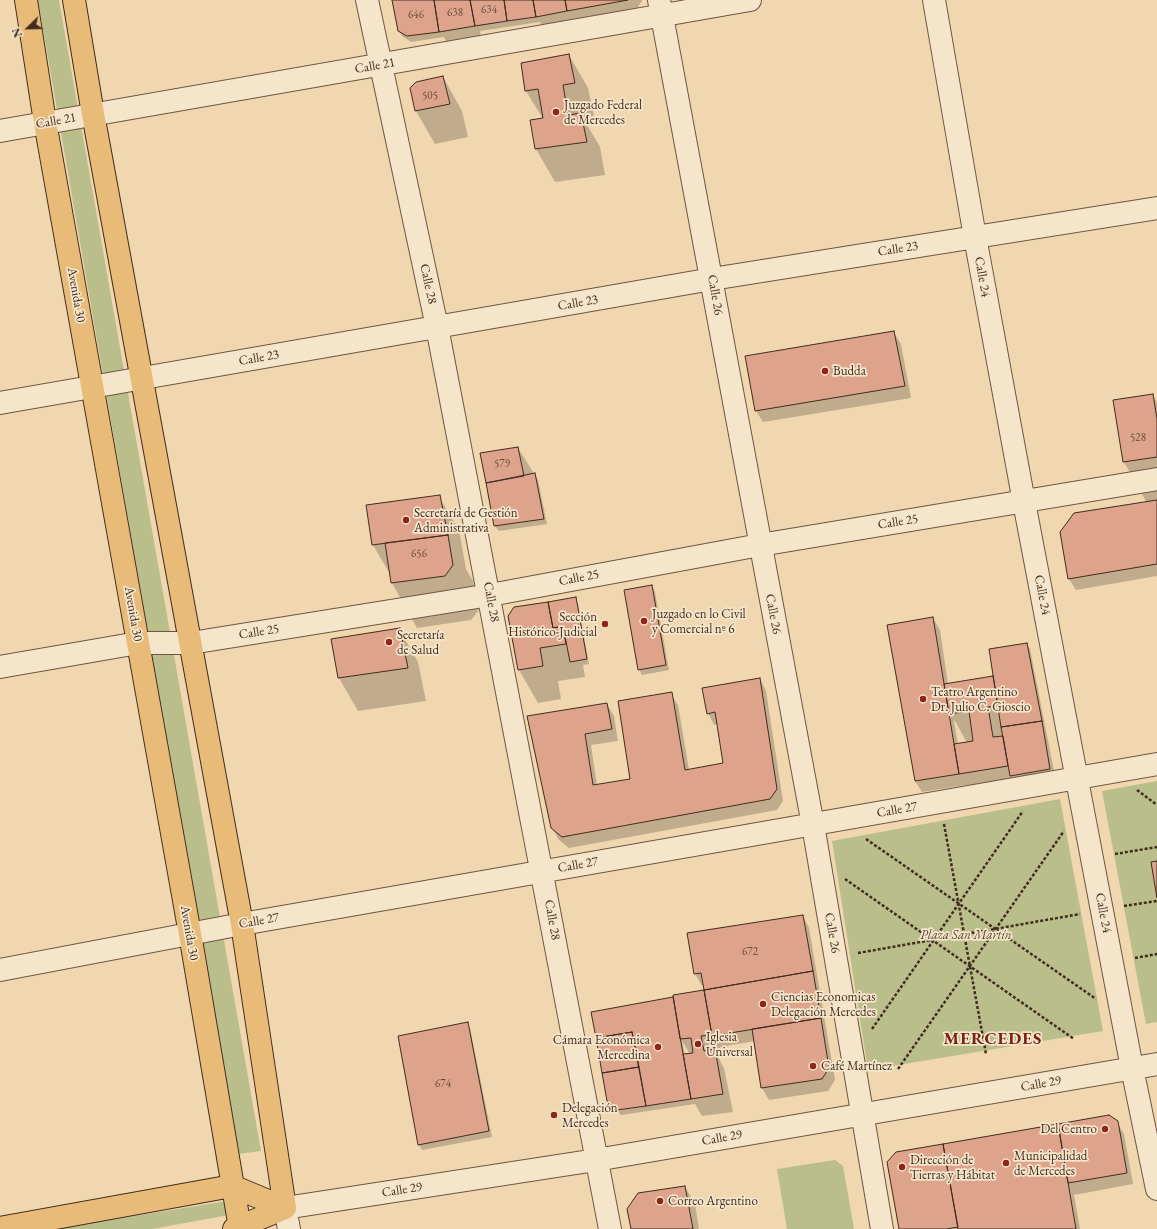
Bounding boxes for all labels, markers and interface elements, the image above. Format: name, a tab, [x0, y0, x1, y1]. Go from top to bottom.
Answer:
house number: 634	[481, 3, 497, 17]
house number: 638	[447, 6, 463, 20]
north arrow	[8, 8, 48, 48]
house number: 646	[408, 8, 424, 22]
text: N	[9, 26, 25, 40]
street label: Calle 21	[354, 55, 396, 77]
house number: 505	[422, 89, 438, 103]
place label: Juzgado Federal de Mercedes	[564, 97, 642, 128]
marker: Juzgado Federal de Mercedes	[551, 107, 561, 117]
street label: Calle 21	[35, 110, 77, 132]
street label: Calle 23	[877, 238, 919, 260]
street label: Calle 24	[971, 256, 993, 298]
street label: Calle 28	[416, 262, 440, 306]
street label: Avenida 30	[64, 266, 88, 324]
street label: Calle 26	[704, 274, 726, 316]
street label: Calle 23	[557, 292, 599, 314]
street label: Calle 23	[238, 347, 280, 369]
place label: Budda	[833, 363, 866, 379]
marker: Budda	[820, 366, 830, 376]
house number: 528	[1130, 431, 1146, 445]
house number: 579	[494, 457, 510, 471]
place label: Secretaría de Gestión Administrativa	[414, 505, 518, 536]
street label: Calle 25	[877, 511, 919, 533]
marker: Secretaría de Gestión Administrativa	[401, 515, 411, 525]
house number: 656	[411, 547, 427, 561]
street label: Calle 25	[557, 566, 601, 590]
street label: Calle 24	[1030, 573, 1054, 617]
street label: Calle 28	[479, 580, 503, 624]
street label: Avenida 30	[121, 585, 145, 643]
street label: Calle 26	[761, 592, 785, 636]
place label: Juzgado en lo Civil y Comercial nº 6	[652, 606, 746, 637]
place label: Sección Histórico-Judicial	[508, 609, 597, 640]
marker: Juzgado en lo Civil y Comercial nº 6	[639, 616, 649, 626]
marker: Sección Histórico-Judicial	[600, 619, 610, 629]
street label: Calle 25	[238, 621, 280, 643]
place label: Secretaría de Salud	[397, 627, 444, 658]
marker: Secretaría de Salud	[384, 637, 394, 647]
place label: Teatro Argentino Dr. Julio C. Gioscio	[931, 684, 1030, 715]
marker: Teatro Argentino Dr. Julio C. Gioscio	[918, 694, 928, 704]
street label: Calle 27	[876, 799, 918, 821]
street label: Calle 27	[557, 854, 599, 876]
street label: Calle 24	[1091, 891, 1115, 935]
street label: Calle 28	[541, 899, 563, 941]
street label: Avenida 30	[177, 904, 201, 962]
street label: Calle 27	[238, 910, 280, 932]
street label: Calle 26	[821, 912, 843, 954]
park label: Plaza San Martín	[920, 927, 1012, 943]
house number: 672	[742, 945, 758, 959]
place label: Ciencias Economicas Delegación Mercedes	[771, 989, 876, 1020]
marker: Ciencias Economicas Delegación Mercedes	[758, 999, 768, 1009]
place label: Iglesia Universal	[706, 1029, 753, 1060]
district label: MERCEDES	[944, 1029, 1042, 1049]
place label: Cámara Económica Mercedina	[553, 1032, 650, 1063]
marker: Iglesia Universal	[693, 1039, 703, 1049]
marker: Cámara Económica Mercedina	[653, 1042, 663, 1052]
place label: Café Martínez	[821, 1058, 892, 1074]
marker: Café Martínez	[808, 1061, 818, 1071]
street label: Calle 29	[1020, 1073, 1062, 1095]
house number: 674	[435, 1077, 451, 1091]
place label: Delegación Mercedes	[562, 1100, 618, 1131]
marker: Delegación Mercedes	[549, 1110, 559, 1120]
place label: Del Centro	[1040, 1121, 1097, 1137]
marker: Del Centro	[1100, 1124, 1110, 1134]
street label: Calle 29	[701, 1127, 743, 1149]
place label: Municipalidad de Mercedes	[1014, 1148, 1087, 1179]
place label: Dirección de Tierras y Hábitat	[910, 1152, 995, 1183]
marker: Municipalidad de Mercedes	[1001, 1158, 1011, 1168]
marker: Dirección de Tierras y Hábitat	[897, 1162, 907, 1172]
street label: Calle 29	[381, 1179, 423, 1201]
place label: Correo Argentino	[668, 1193, 758, 1209]
marker: Correo Argentino	[655, 1196, 665, 1206]

